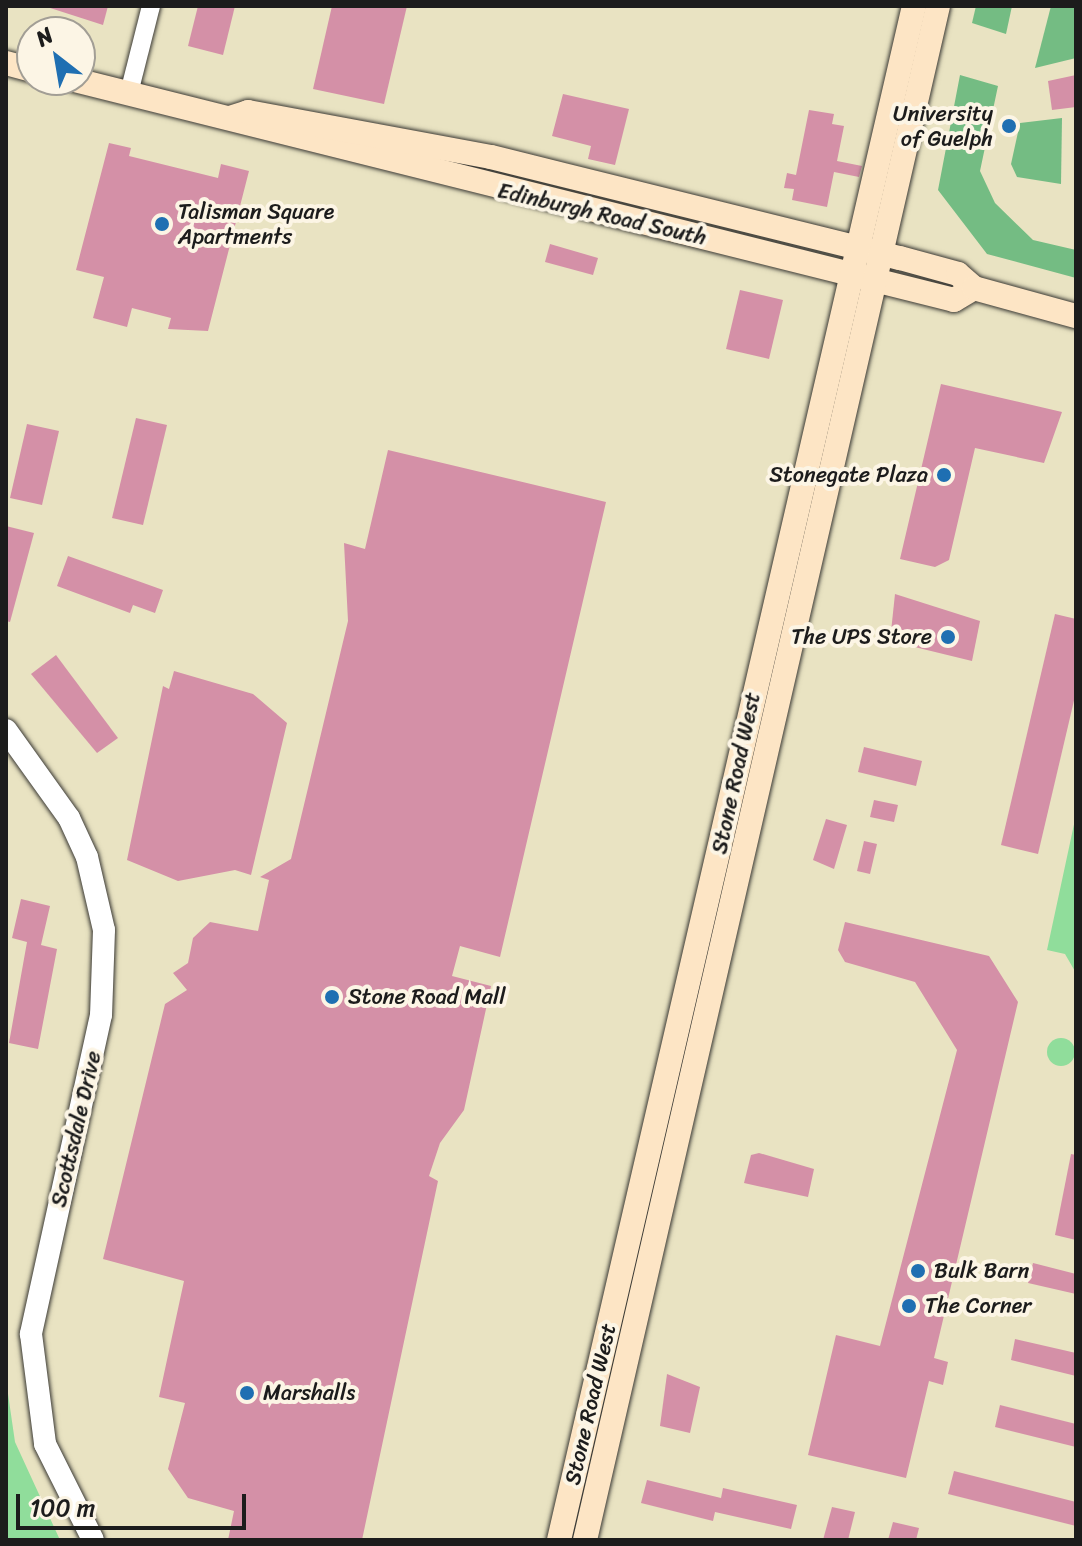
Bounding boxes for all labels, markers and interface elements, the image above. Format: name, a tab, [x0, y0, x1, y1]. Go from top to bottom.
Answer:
north arrow	[16, 16, 96, 96]
text: N	[28, 16, 61, 57]
place label: University of Guelph	[893, 100, 993, 152]
marker: University of Guelph	[1000, 117, 1018, 135]
street label: Edinburgh Road South	[495, 177, 709, 251]
place label: Talisman Square Apartments	[178, 198, 334, 250]
marker: Talisman Square Apartments	[153, 215, 171, 233]
place label: Stonegate Plaza	[769, 462, 928, 488]
marker: Stonegate Plaza	[935, 466, 953, 484]
place label: The UPS Store	[789, 624, 932, 650]
marker: The UPS Store	[939, 628, 957, 646]
street label: Stone Road West	[706, 690, 766, 856]
place label: Stone Road Mall	[348, 984, 506, 1010]
marker: Stone Road Mall	[323, 988, 341, 1006]
street label: Scottsdale Drive	[45, 1048, 107, 1210]
place label: Bulk Barn	[934, 1258, 1029, 1284]
marker: Bulk Barn	[909, 1262, 927, 1280]
place label: The Corner	[925, 1293, 1032, 1319]
marker: The Corner	[900, 1297, 918, 1315]
street label: Stone Road West	[559, 1321, 621, 1487]
place label: Marshalls	[263, 1380, 355, 1406]
marker: Marshalls	[238, 1384, 256, 1402]
scale bar	[20, 1478, 250, 1528]
text: 100 m	[30, 1487, 95, 1529]

